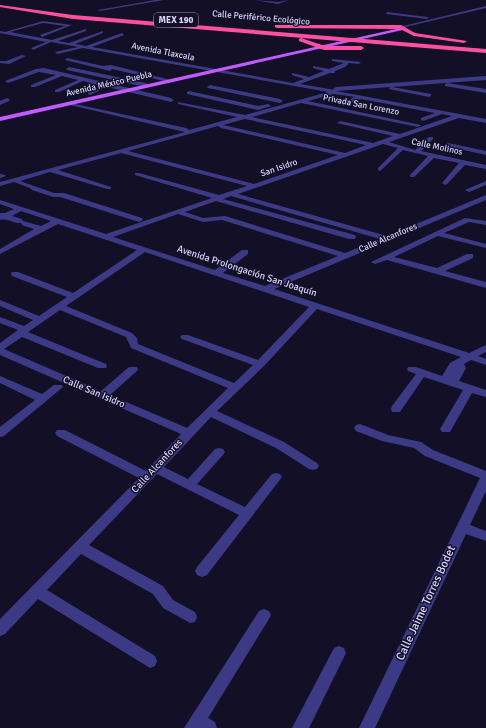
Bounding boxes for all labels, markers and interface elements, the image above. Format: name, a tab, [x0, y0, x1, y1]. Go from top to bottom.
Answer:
street label: Calle Periférico Ecológico	[212, 8, 311, 28]
road number: MEX 190	[154, 13, 198, 27]
street label: Avenida Tlaxcala	[130, 40, 196, 64]
street label: Avenida México Puebla	[65, 69, 154, 99]
street label: Privada San Lorenzo	[322, 92, 400, 118]
street label: Calle Molinos	[410, 136, 464, 158]
street label: San Isidro	[259, 156, 299, 179]
street label: Calle Alcanfores	[357, 221, 419, 255]
street label: Avenida Prolongación San Joaquín	[176, 243, 318, 299]
street label: Calle San Isidro	[61, 374, 127, 410]
street label: Calle Alcanfores	[129, 436, 185, 495]
street label: Calle Jaime Torres Bodet	[393, 543, 459, 663]

